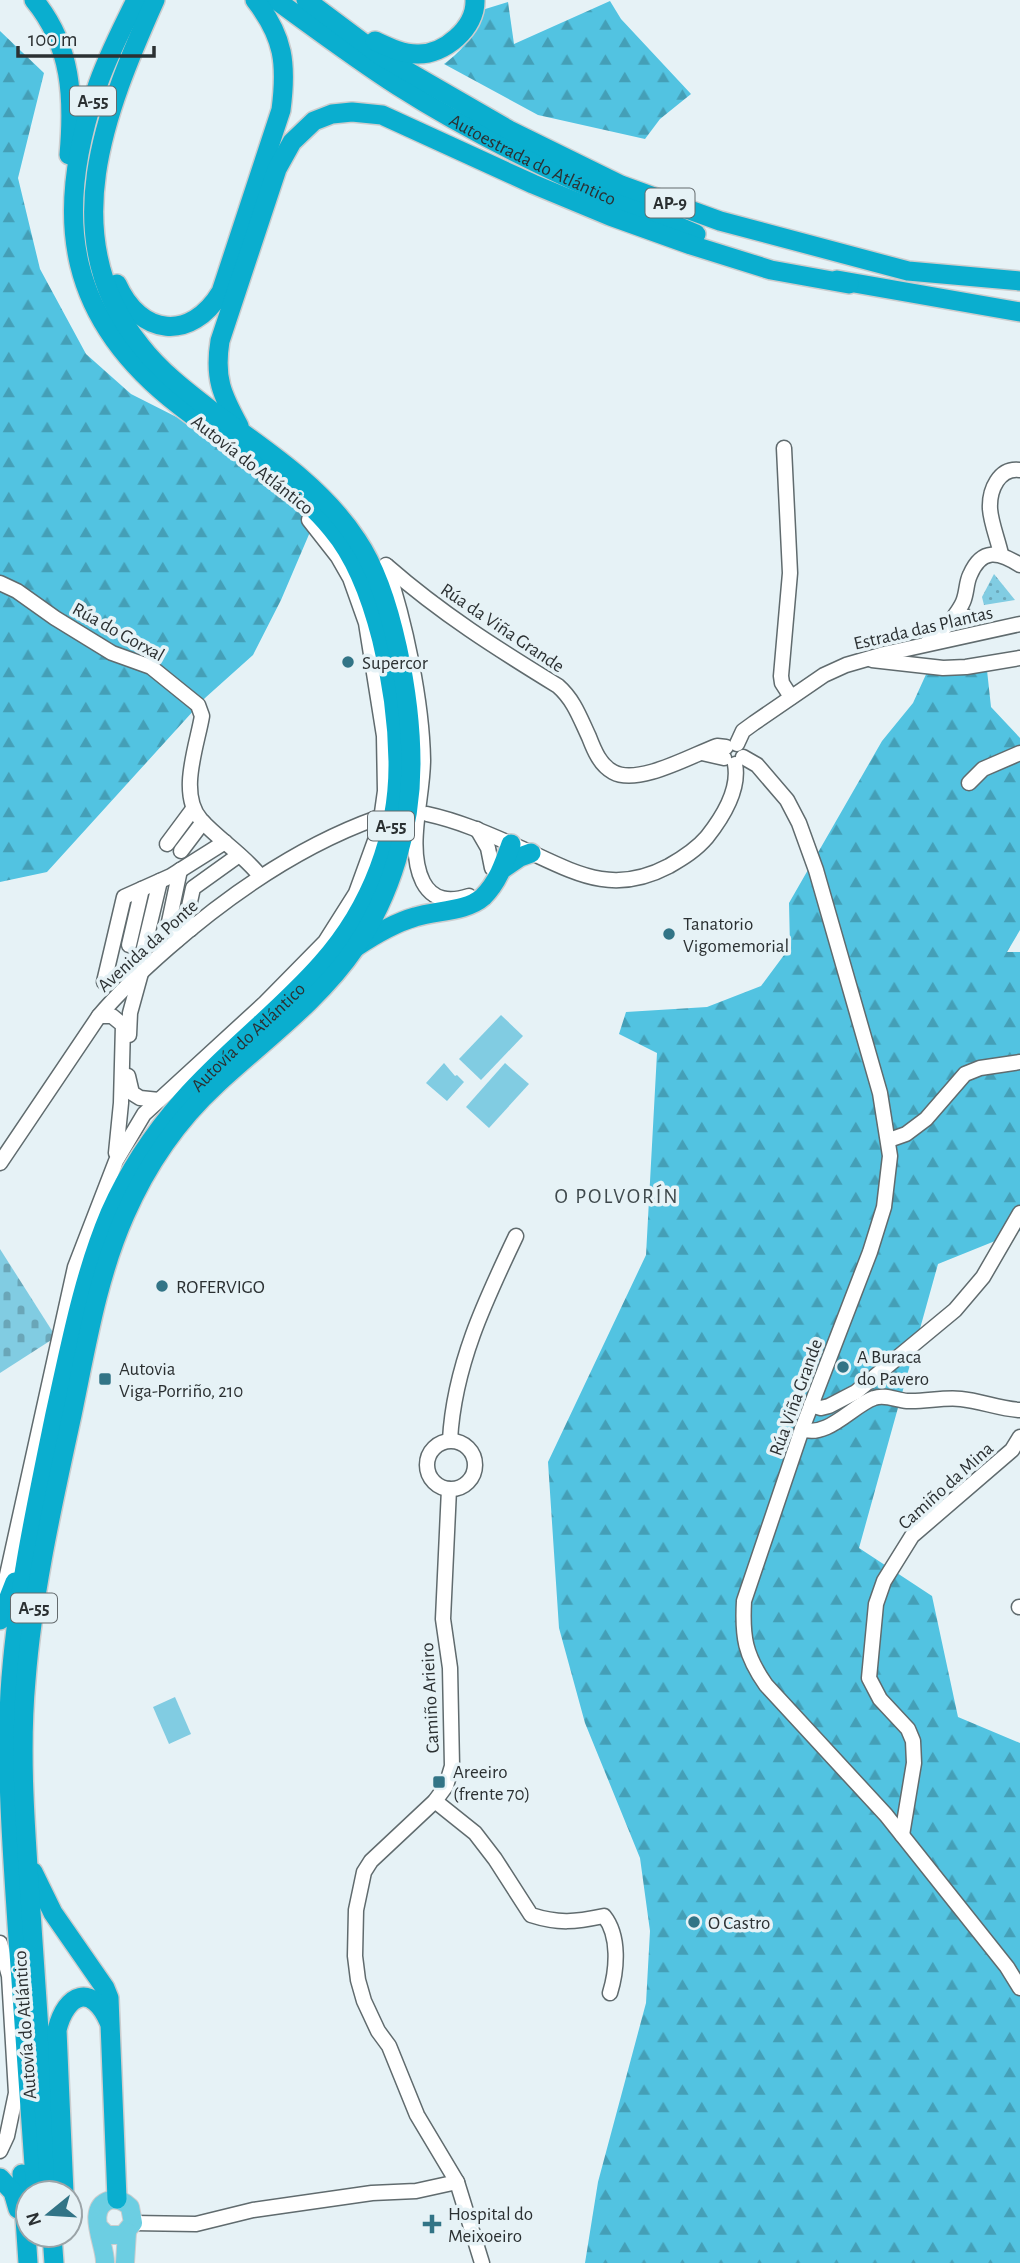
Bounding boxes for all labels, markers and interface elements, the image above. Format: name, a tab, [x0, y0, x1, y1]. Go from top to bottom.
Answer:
scale bar	[18, 14, 154, 58]
text: 100 m	[28, 29, 78, 50]
road number: A-55	[70, 86, 116, 116]
street label: Autoestrada do Atlántico	[446, 111, 619, 209]
road number: AP-9	[646, 188, 694, 218]
street label: Autovía do Atlántico	[187, 412, 317, 519]
street label: Rúa da Viña Grande	[437, 580, 567, 677]
street label: Rúa do Gorxal	[69, 599, 167, 665]
street label: Estrada das Plantas	[852, 603, 995, 654]
marker: Supercor	[340, 654, 356, 670]
place label: Supercor	[362, 654, 428, 673]
road number: A-55	[368, 812, 414, 840]
street label: Avenida da Ponte	[94, 896, 202, 996]
place label: Tanatorio Vigomemorial	[683, 915, 789, 956]
marker: Tanatorio Vigomemorial	[661, 926, 677, 942]
street label: Autovía do Atlántico	[188, 979, 309, 1096]
district label: O POLVORÍN	[554, 1184, 680, 1207]
marker: ROFERVIGO	[154, 1278, 170, 1294]
place label: ROFERVIGO	[176, 1278, 265, 1297]
street label: Rúa Viña Grande	[766, 1337, 826, 1458]
place label: A Buraca do Pavero	[857, 1348, 929, 1389]
marker: A Buraca do Pavero	[835, 1359, 851, 1375]
place label: Autovia Viga-Porriño, 210	[119, 1360, 243, 1401]
marker: Autovia Viga-Porriño, 210	[97, 1371, 113, 1387]
street label: Camiño da Mina	[895, 1439, 997, 1533]
road number: A-55	[11, 1594, 57, 1623]
street label: Camiño Arieiro	[418, 1642, 443, 1754]
place label: Areeiro (frente 70)	[453, 1763, 530, 1804]
marker: Areeiro (frente 70)	[431, 1774, 447, 1790]
marker: O Castro	[686, 1914, 702, 1930]
place label: O Castro	[708, 1914, 770, 1933]
street label: Autovía do Atlántico	[11, 1950, 40, 2100]
north arrow	[14, 2179, 84, 2249]
place label: Hospital do Meixoeiro	[448, 2205, 533, 2246]
text: N	[23, 2210, 45, 2228]
marker: Hospital do Meixoeiro	[422, 2214, 442, 2234]

